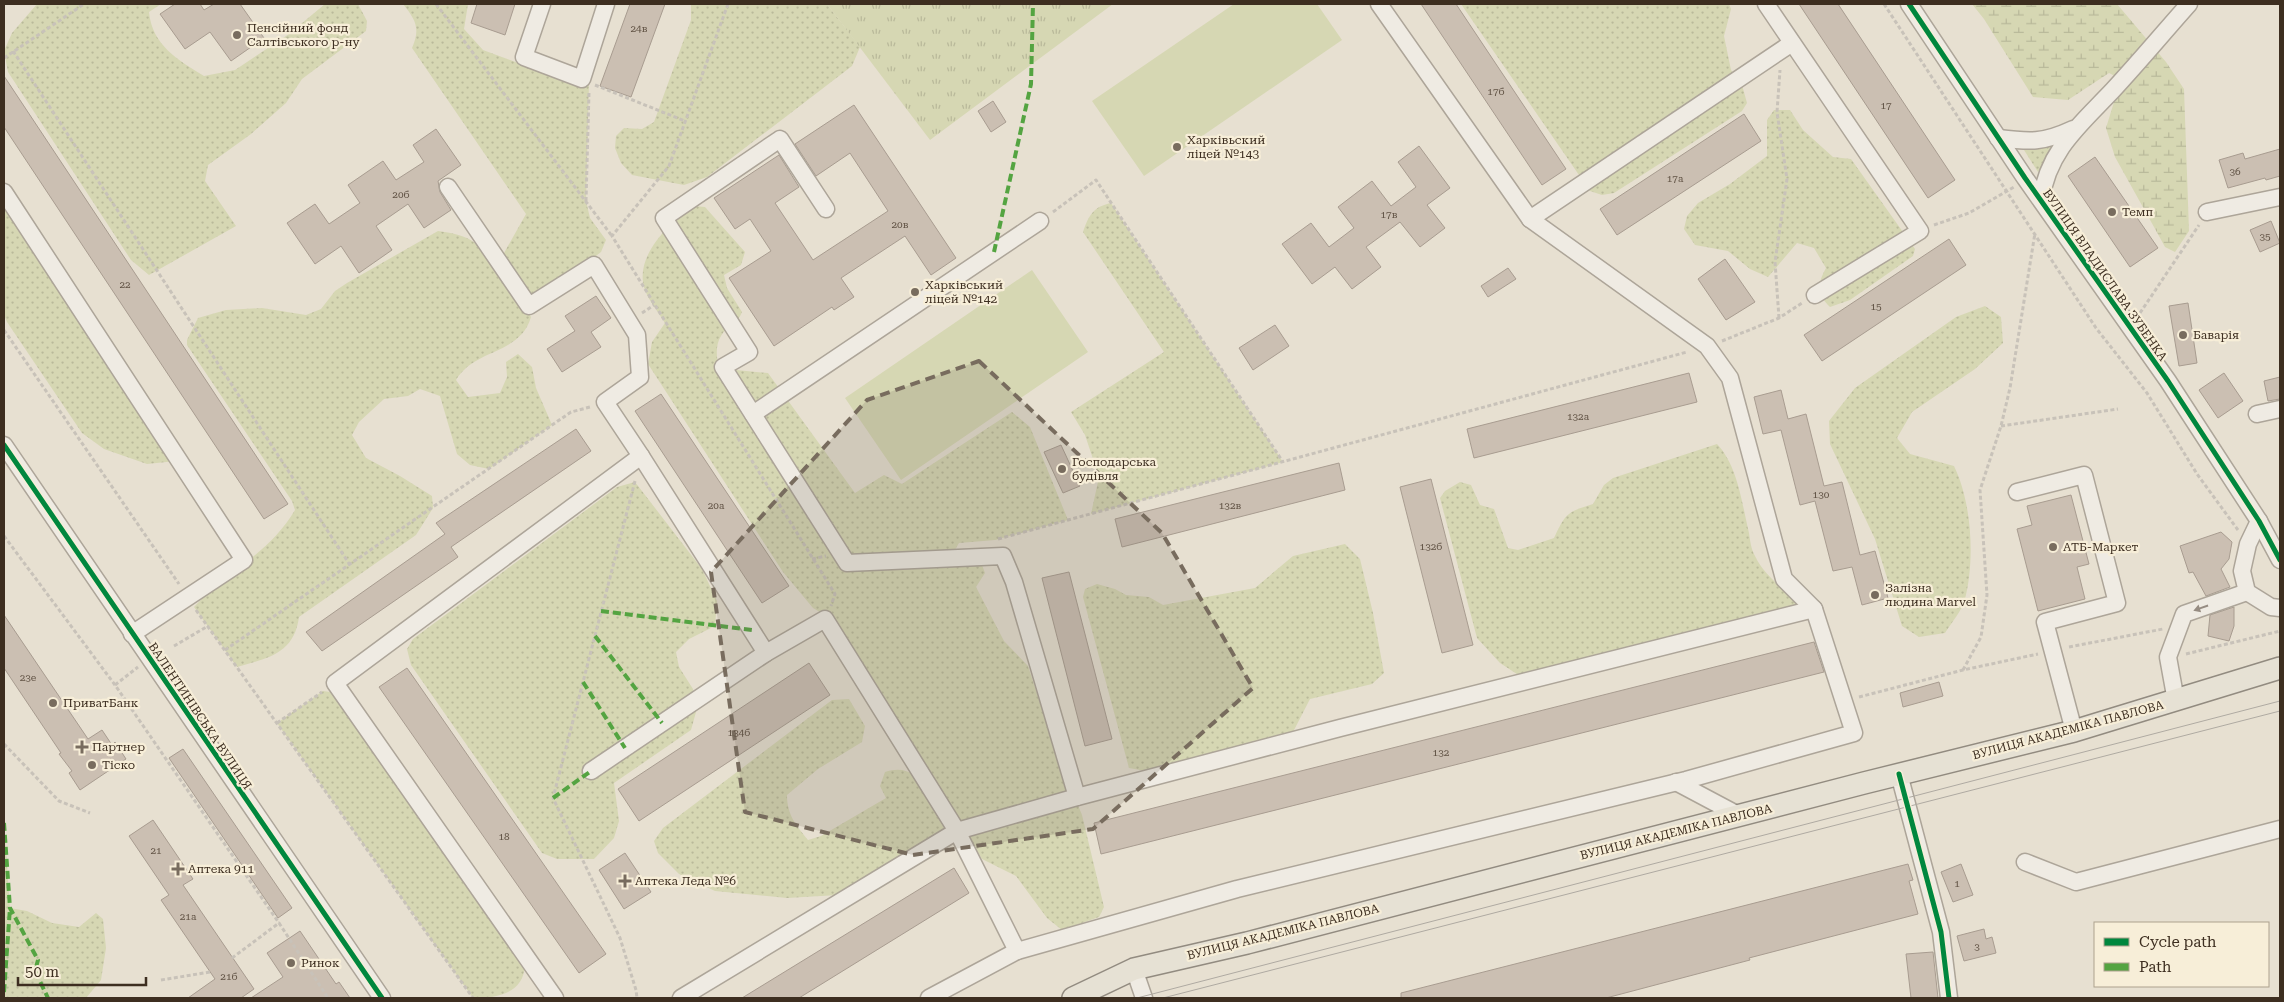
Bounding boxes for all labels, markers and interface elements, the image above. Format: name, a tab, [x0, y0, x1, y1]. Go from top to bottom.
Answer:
place label: Пенсійний фонд Салтівського р-ну	[247, 21, 360, 49]
house number: 24в	[631, 23, 648, 34]
marker: Пенсійний фонд Салтівського р-ну	[231, 29, 243, 41]
house number: 17б	[1487, 86, 1505, 97]
house number: 17	[1880, 100, 1892, 111]
place label: Харківьский ліцей №143	[1187, 133, 1265, 161]
marker: Харківьский ліцей №143	[1171, 141, 1183, 153]
house number: 36	[2229, 166, 2241, 177]
house number: 17а	[1667, 173, 1684, 184]
street label: ВУЛИЦЯ ВЛАДИСЛАВА ЗУБЕНКА	[2040, 186, 2170, 364]
house number: 20б	[392, 189, 410, 200]
place label: Темп	[2122, 205, 2154, 219]
marker: Темп	[2106, 206, 2118, 218]
house number: 17в	[1381, 209, 1398, 220]
house number: 20в	[892, 219, 909, 230]
house number: 35	[2259, 231, 2271, 242]
place label: Харківський ліцей №142	[925, 278, 1003, 306]
house number: 22	[119, 279, 131, 290]
marker: Харківський ліцей №142	[909, 286, 921, 298]
house number: 15	[1870, 301, 1882, 312]
place label: Баварія	[2193, 328, 2239, 342]
marker: Баварія	[2177, 329, 2189, 341]
house number: 132а	[1567, 411, 1590, 422]
place label: Господарська будівля	[1072, 455, 1156, 483]
marker: Господарська будівля	[1056, 463, 1068, 475]
house number: 130	[1813, 489, 1830, 500]
house number: 20а	[708, 500, 725, 511]
house number: 132в	[1219, 500, 1242, 511]
place label: АТБ-Маркет	[2063, 540, 2139, 554]
house number: 132б	[1420, 541, 1442, 552]
marker: АТБ-Маркет	[2047, 541, 2059, 553]
place label: Залізна людина Marvel	[1885, 581, 1976, 609]
marker: Залізна людина Marvel	[1869, 589, 1881, 601]
one-way arrow	[2194, 605, 2209, 612]
street label: ВАЛЕНТИНІВСЬКА ВУЛИЦЯ	[145, 640, 255, 792]
house number: 23е	[20, 672, 37, 683]
place label: ПриватБанк	[63, 696, 139, 710]
marker: ПриватБанк	[47, 697, 59, 709]
street label: ВУЛИЦЯ АКАДЕМІКА ПАВЛОВА	[1971, 698, 2166, 762]
house number: 134б	[728, 727, 750, 738]
place label: Партнер	[92, 740, 145, 754]
marker: Партнер	[76, 741, 88, 753]
house number: 132	[1433, 747, 1450, 758]
place label: Тіско	[102, 758, 135, 772]
marker: Тіско	[86, 759, 98, 771]
street label: ВУЛИЦЯ АКАДЕМІКА ПАВЛОВА	[1579, 801, 1774, 863]
house number: 18	[498, 831, 510, 842]
house number: 21	[150, 845, 162, 856]
place label: Аптека 911	[188, 862, 255, 876]
marker: Аптека 911	[172, 863, 184, 875]
place label: Аптека Леда №6	[635, 874, 736, 888]
marker: Аптека Леда №6	[619, 875, 631, 887]
house number: 1	[1954, 878, 1960, 889]
street label: ВУЛИЦЯ АКАДЕМІКА ПАВЛОВА	[1186, 901, 1381, 963]
house number: 21а	[180, 911, 197, 922]
legend	[2094, 922, 2269, 987]
text: Cycle path	[2139, 933, 2217, 951]
house number: 3	[1974, 941, 1980, 952]
scale bar	[18, 954, 145, 986]
place label: Ринок	[301, 956, 340, 970]
marker: Ринок	[285, 957, 297, 969]
text: Path	[2139, 958, 2172, 976]
text: 50 m	[25, 963, 60, 981]
house number: 21б	[220, 971, 238, 982]

